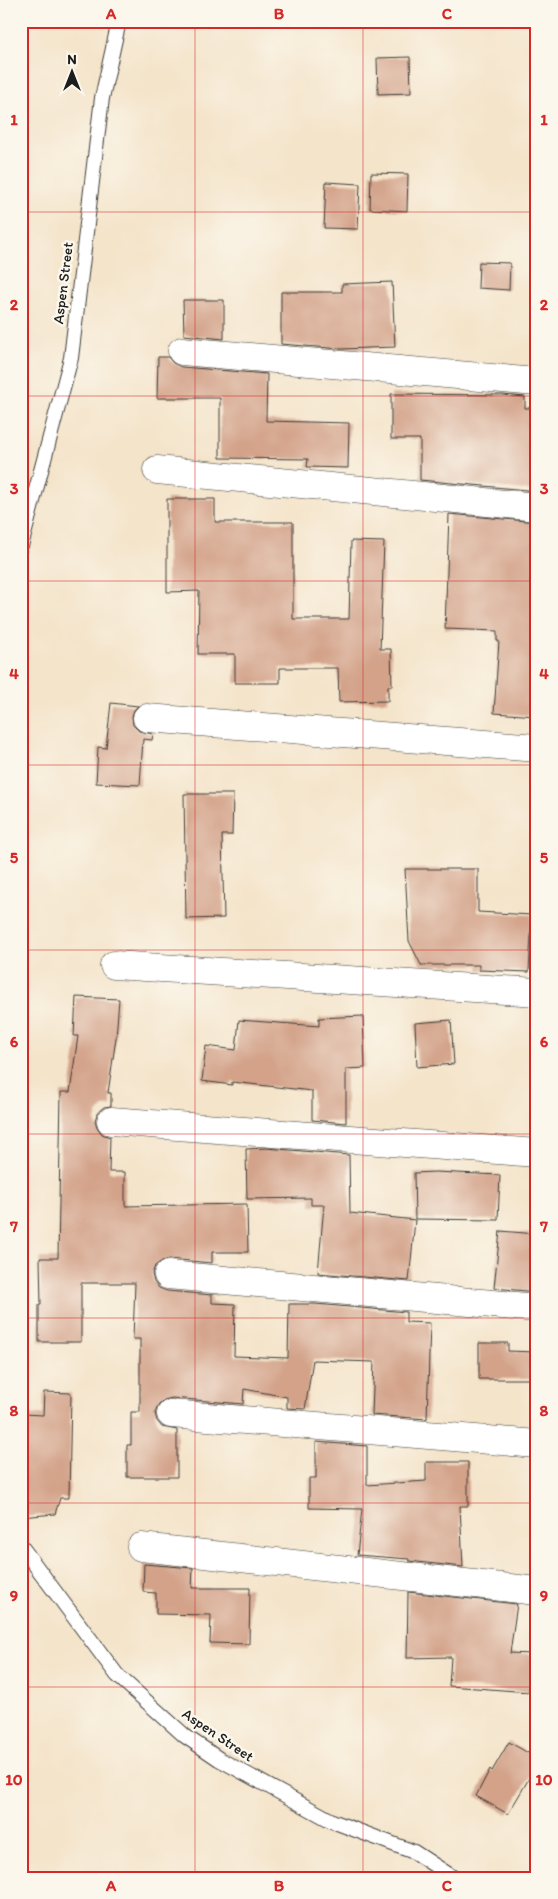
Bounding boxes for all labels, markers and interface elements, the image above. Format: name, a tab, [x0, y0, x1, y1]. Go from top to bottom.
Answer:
text: A	[105, 4, 117, 23]
text: B	[274, 4, 285, 23]
text: C	[442, 4, 453, 23]
north arrow	[48, 48, 98, 98]
text: N	[67, 51, 77, 68]
text: 1	[10, 110, 18, 129]
text: 1	[540, 110, 548, 129]
street label: Aspen Street	[49, 241, 77, 325]
text: 2	[10, 295, 19, 314]
text: 2	[540, 295, 549, 314]
text: 3	[10, 479, 19, 498]
text: 3	[540, 479, 549, 498]
text: 4	[9, 664, 19, 683]
text: 4	[539, 664, 549, 683]
text: 5	[10, 848, 19, 867]
text: 5	[540, 848, 549, 867]
text: 6	[10, 1032, 19, 1051]
text: 6	[540, 1032, 549, 1051]
text: 7	[9, 1217, 18, 1236]
text: 7	[539, 1217, 548, 1236]
text: 8	[10, 1401, 19, 1420]
text: 8	[540, 1401, 549, 1420]
text: 9	[10, 1586, 18, 1605]
text: 9	[540, 1586, 548, 1605]
street label: Aspen Street	[179, 1704, 257, 1766]
text: 10	[5, 1770, 23, 1789]
text: 10	[535, 1770, 553, 1789]
text: A	[105, 1876, 117, 1895]
text: B	[274, 1876, 285, 1895]
text: C	[442, 1876, 453, 1895]

